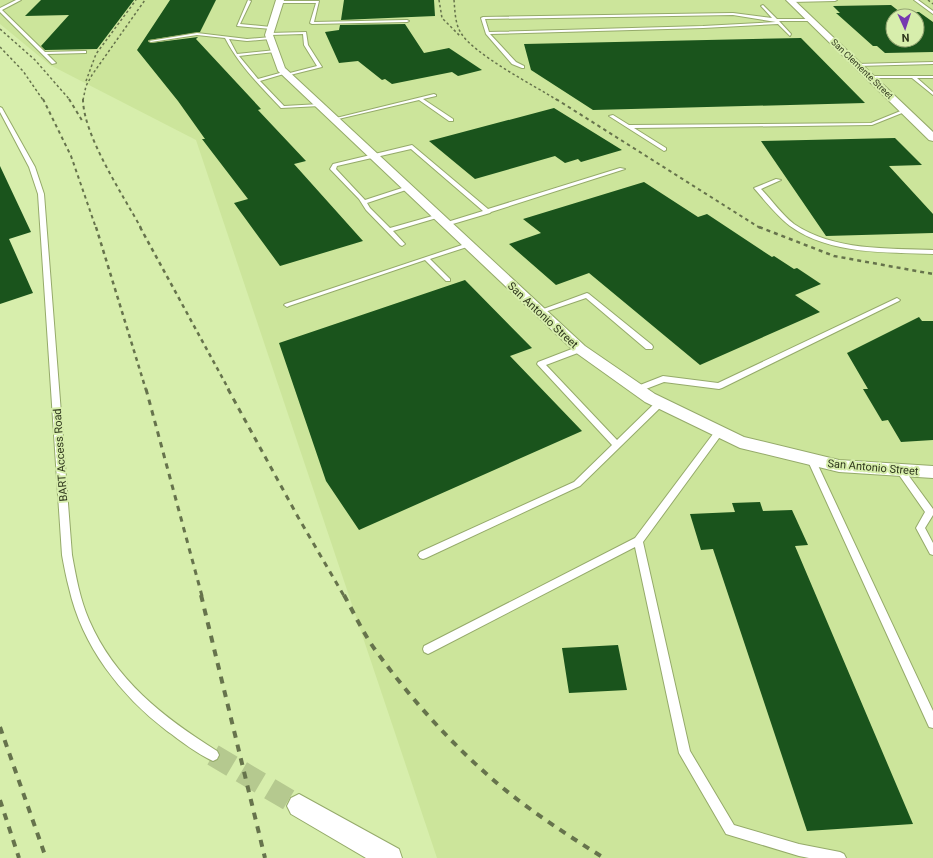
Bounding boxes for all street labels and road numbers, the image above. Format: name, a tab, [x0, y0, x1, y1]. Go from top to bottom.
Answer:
street label: San Clemente Street	[829, 37, 895, 101]
street label: San Antonio Street	[505, 280, 581, 351]
street label: BART Access Road	[51, 408, 70, 502]
street label: San Antonio Street	[827, 457, 919, 478]

